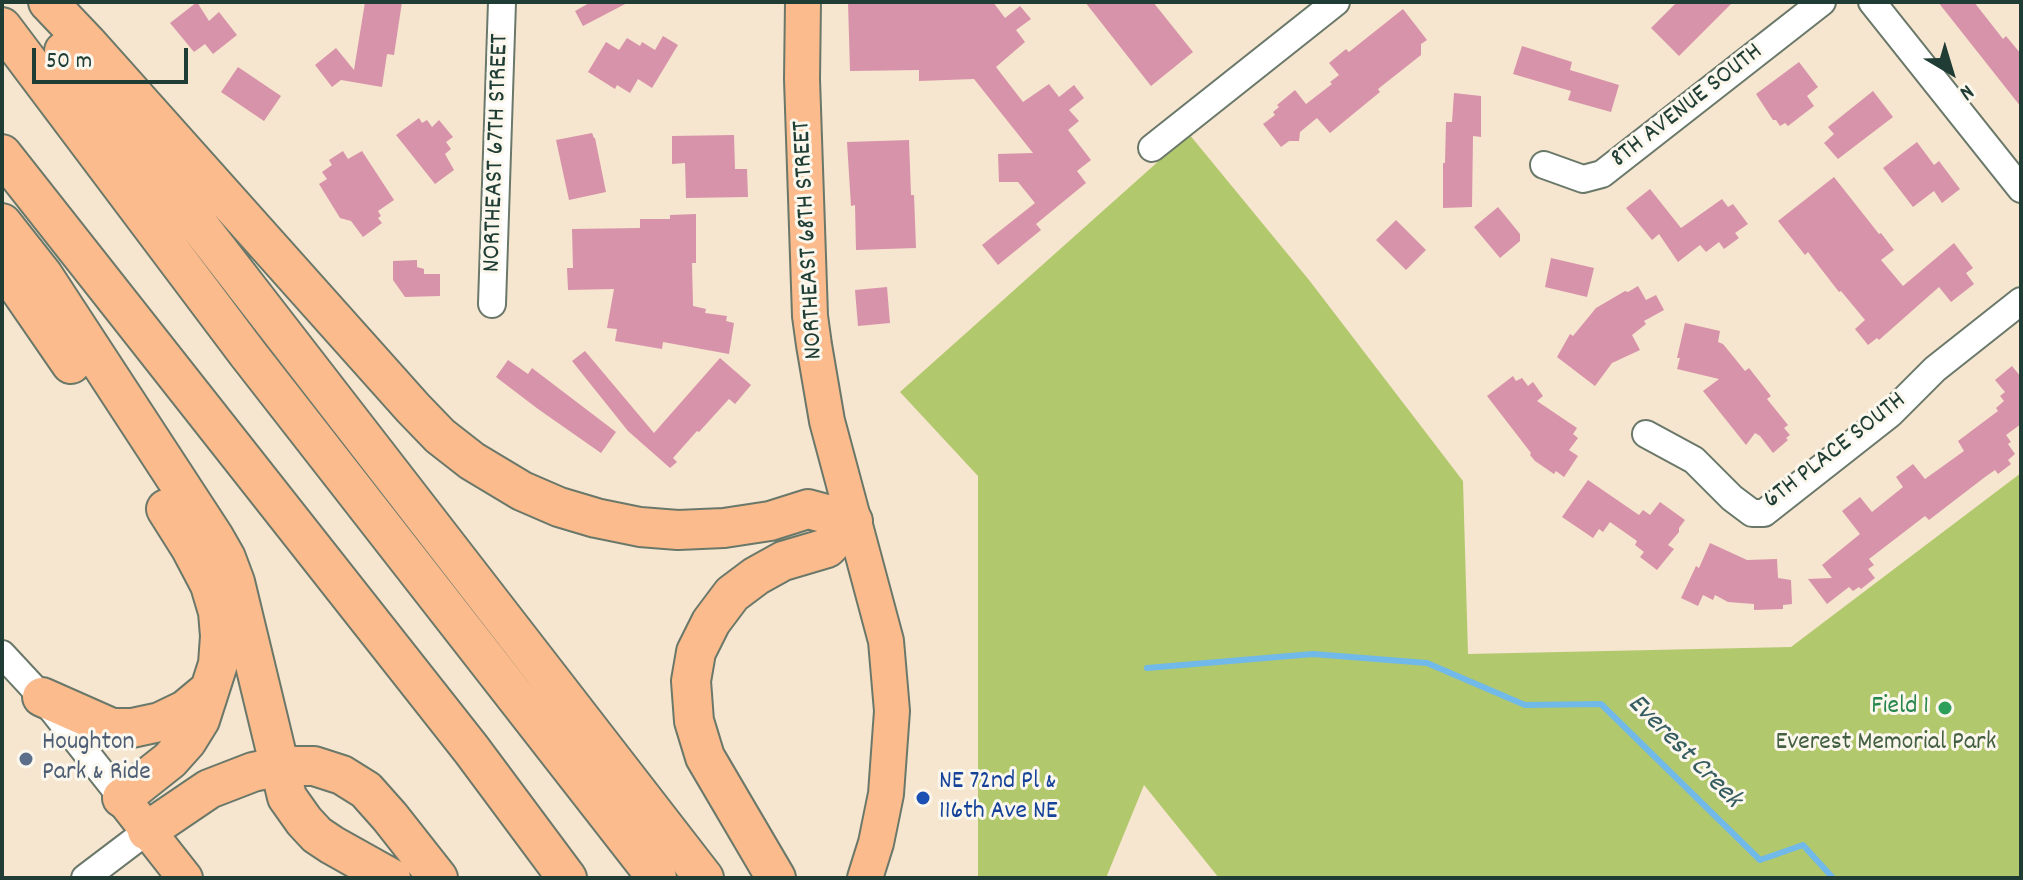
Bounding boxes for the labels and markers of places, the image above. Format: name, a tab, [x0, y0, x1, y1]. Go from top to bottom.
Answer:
place label: Field 1	[1871, 692, 1929, 724]
marker: Field 1	[1936, 699, 1954, 717]
place label: Houghton Park & Ride	[42, 728, 151, 790]
marker: Houghton Park & Ride	[17, 750, 35, 768]
place label: NE 72nd Pl & 116th Ave NE	[939, 767, 1058, 828]
marker: NE 72nd Pl & 116th Ave NE	[914, 789, 932, 807]

